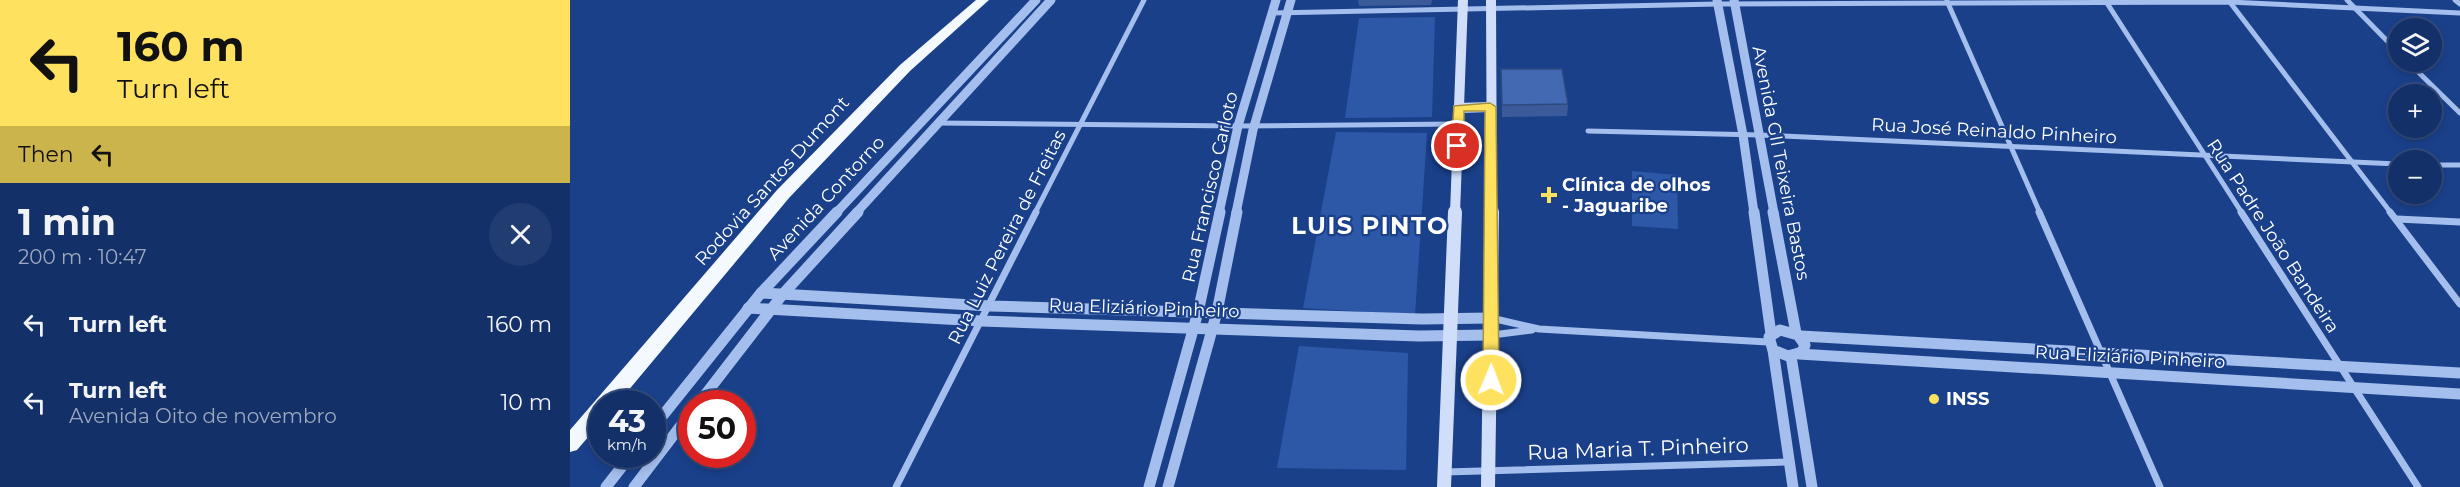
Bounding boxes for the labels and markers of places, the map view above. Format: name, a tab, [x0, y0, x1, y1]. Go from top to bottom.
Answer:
pin	[1431, 120, 1482, 171]
place label: Clínica de olhos - Jaguaribe	[1562, 174, 1711, 217]
marker: Clínica de olhos - Jaguaribe	[1540, 186, 1558, 204]
place label: INSS	[1946, 388, 1989, 410]
marker: INSS	[1927, 392, 1941, 406]

